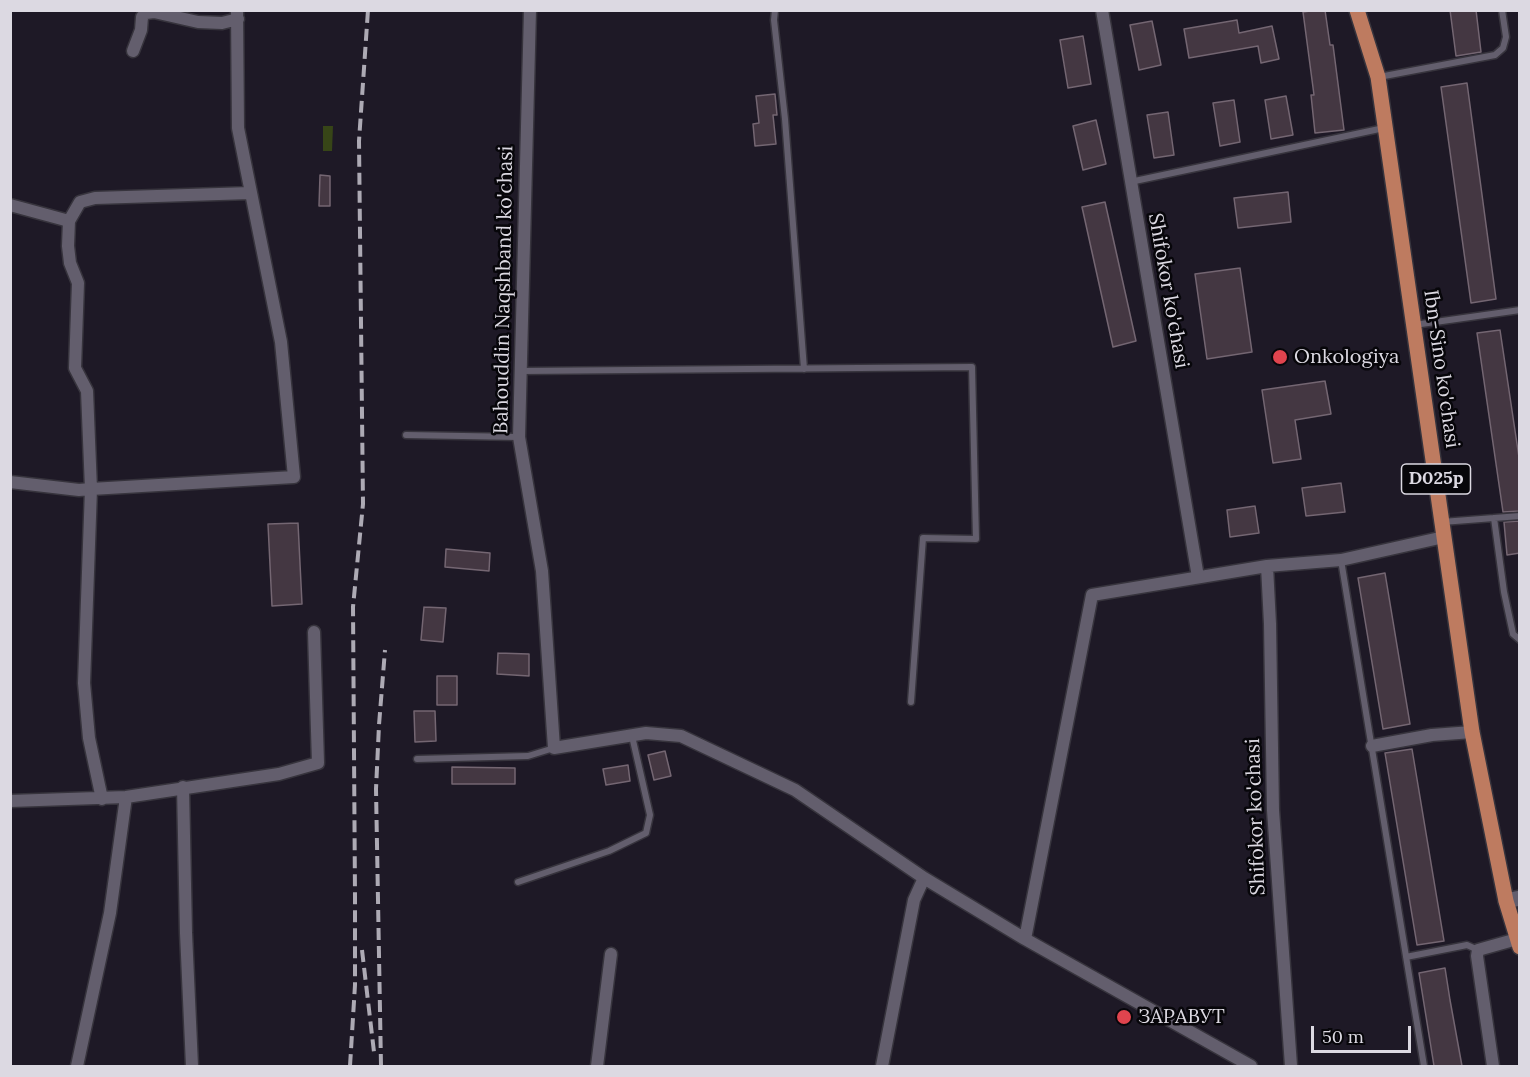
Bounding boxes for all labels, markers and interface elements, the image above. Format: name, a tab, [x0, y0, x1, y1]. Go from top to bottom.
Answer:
street label: Bahouddin Naqshband ko'chasi	[489, 146, 519, 434]
street label: Shifokor ko'chasi	[1143, 212, 1193, 370]
street label: Ibn-Sino ko'chasi	[1418, 288, 1464, 450]
place label: Onkologiya	[1294, 345, 1399, 369]
marker: Onkologiya	[1271, 348, 1289, 366]
road number: D025p	[1402, 464, 1470, 494]
street label: Shifokor ko'chasi	[1241, 738, 1271, 896]
place label: ЗАРАВУТ	[1138, 1005, 1225, 1029]
marker: ЗАРАВУТ	[1115, 1008, 1133, 1026]
scale bar	[1314, 1014, 1414, 1052]
text: 50 m	[1322, 1025, 1364, 1048]

